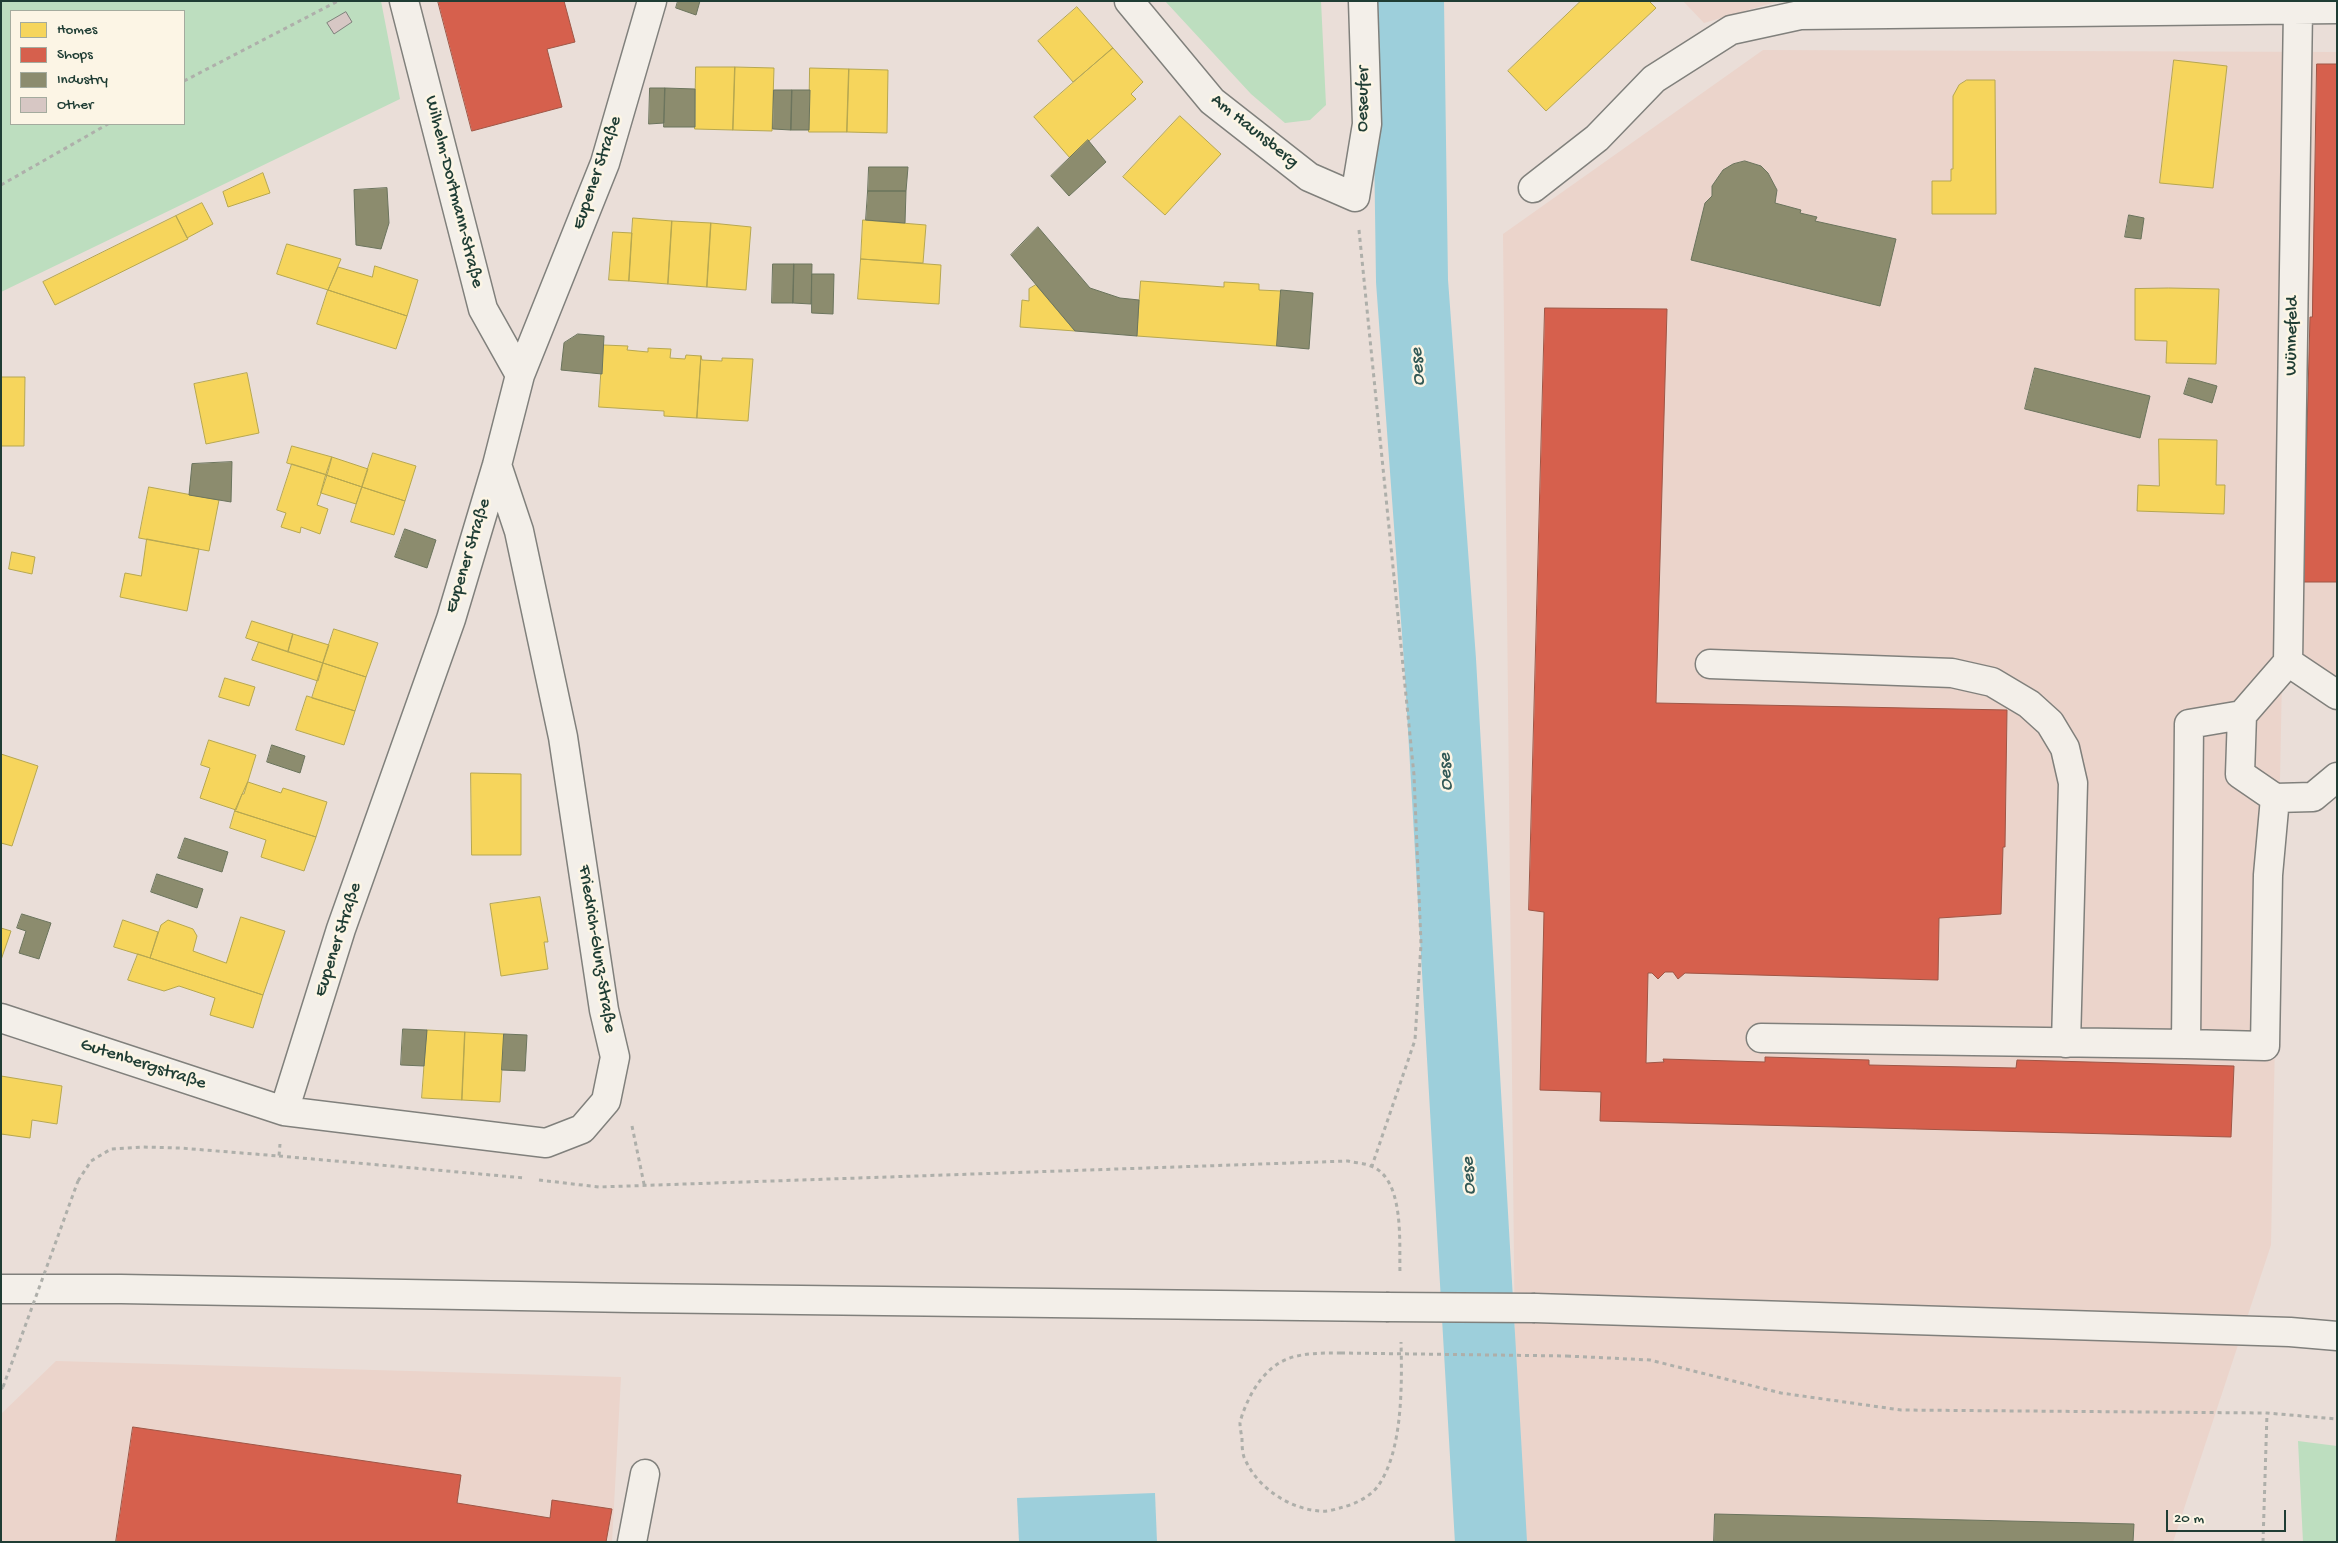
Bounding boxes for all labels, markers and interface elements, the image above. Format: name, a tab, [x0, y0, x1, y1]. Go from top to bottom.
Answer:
legend	[10, 10, 185, 125]
text: Homes	[57, 21, 97, 39]
text: Shops	[57, 46, 93, 64]
street label: Oeseufer	[1353, 66, 1375, 132]
text: Industry	[57, 71, 108, 89]
street label: Am Haunsberg	[1206, 90, 1302, 174]
street label: Wilhelm-Dortmann-Straße	[419, 94, 487, 290]
text: Other	[57, 96, 93, 114]
street label: Eupener Straße	[568, 113, 628, 233]
street label: Wünnefeld	[2282, 296, 2304, 376]
water label: Oese	[1406, 347, 1432, 387]
street label: Eupener Straße	[441, 496, 497, 616]
water label: Oese	[1435, 752, 1459, 792]
street label: Friedrich-Glunz-Straße	[572, 864, 620, 1034]
street label: Eupener Straße	[310, 880, 368, 1000]
street label: Gutenbergstraße	[77, 1034, 209, 1096]
water label: Oese	[1458, 1156, 1482, 1196]
scale bar	[2168, 1500, 2288, 1532]
text: 20 m	[2174, 1510, 2204, 1528]

